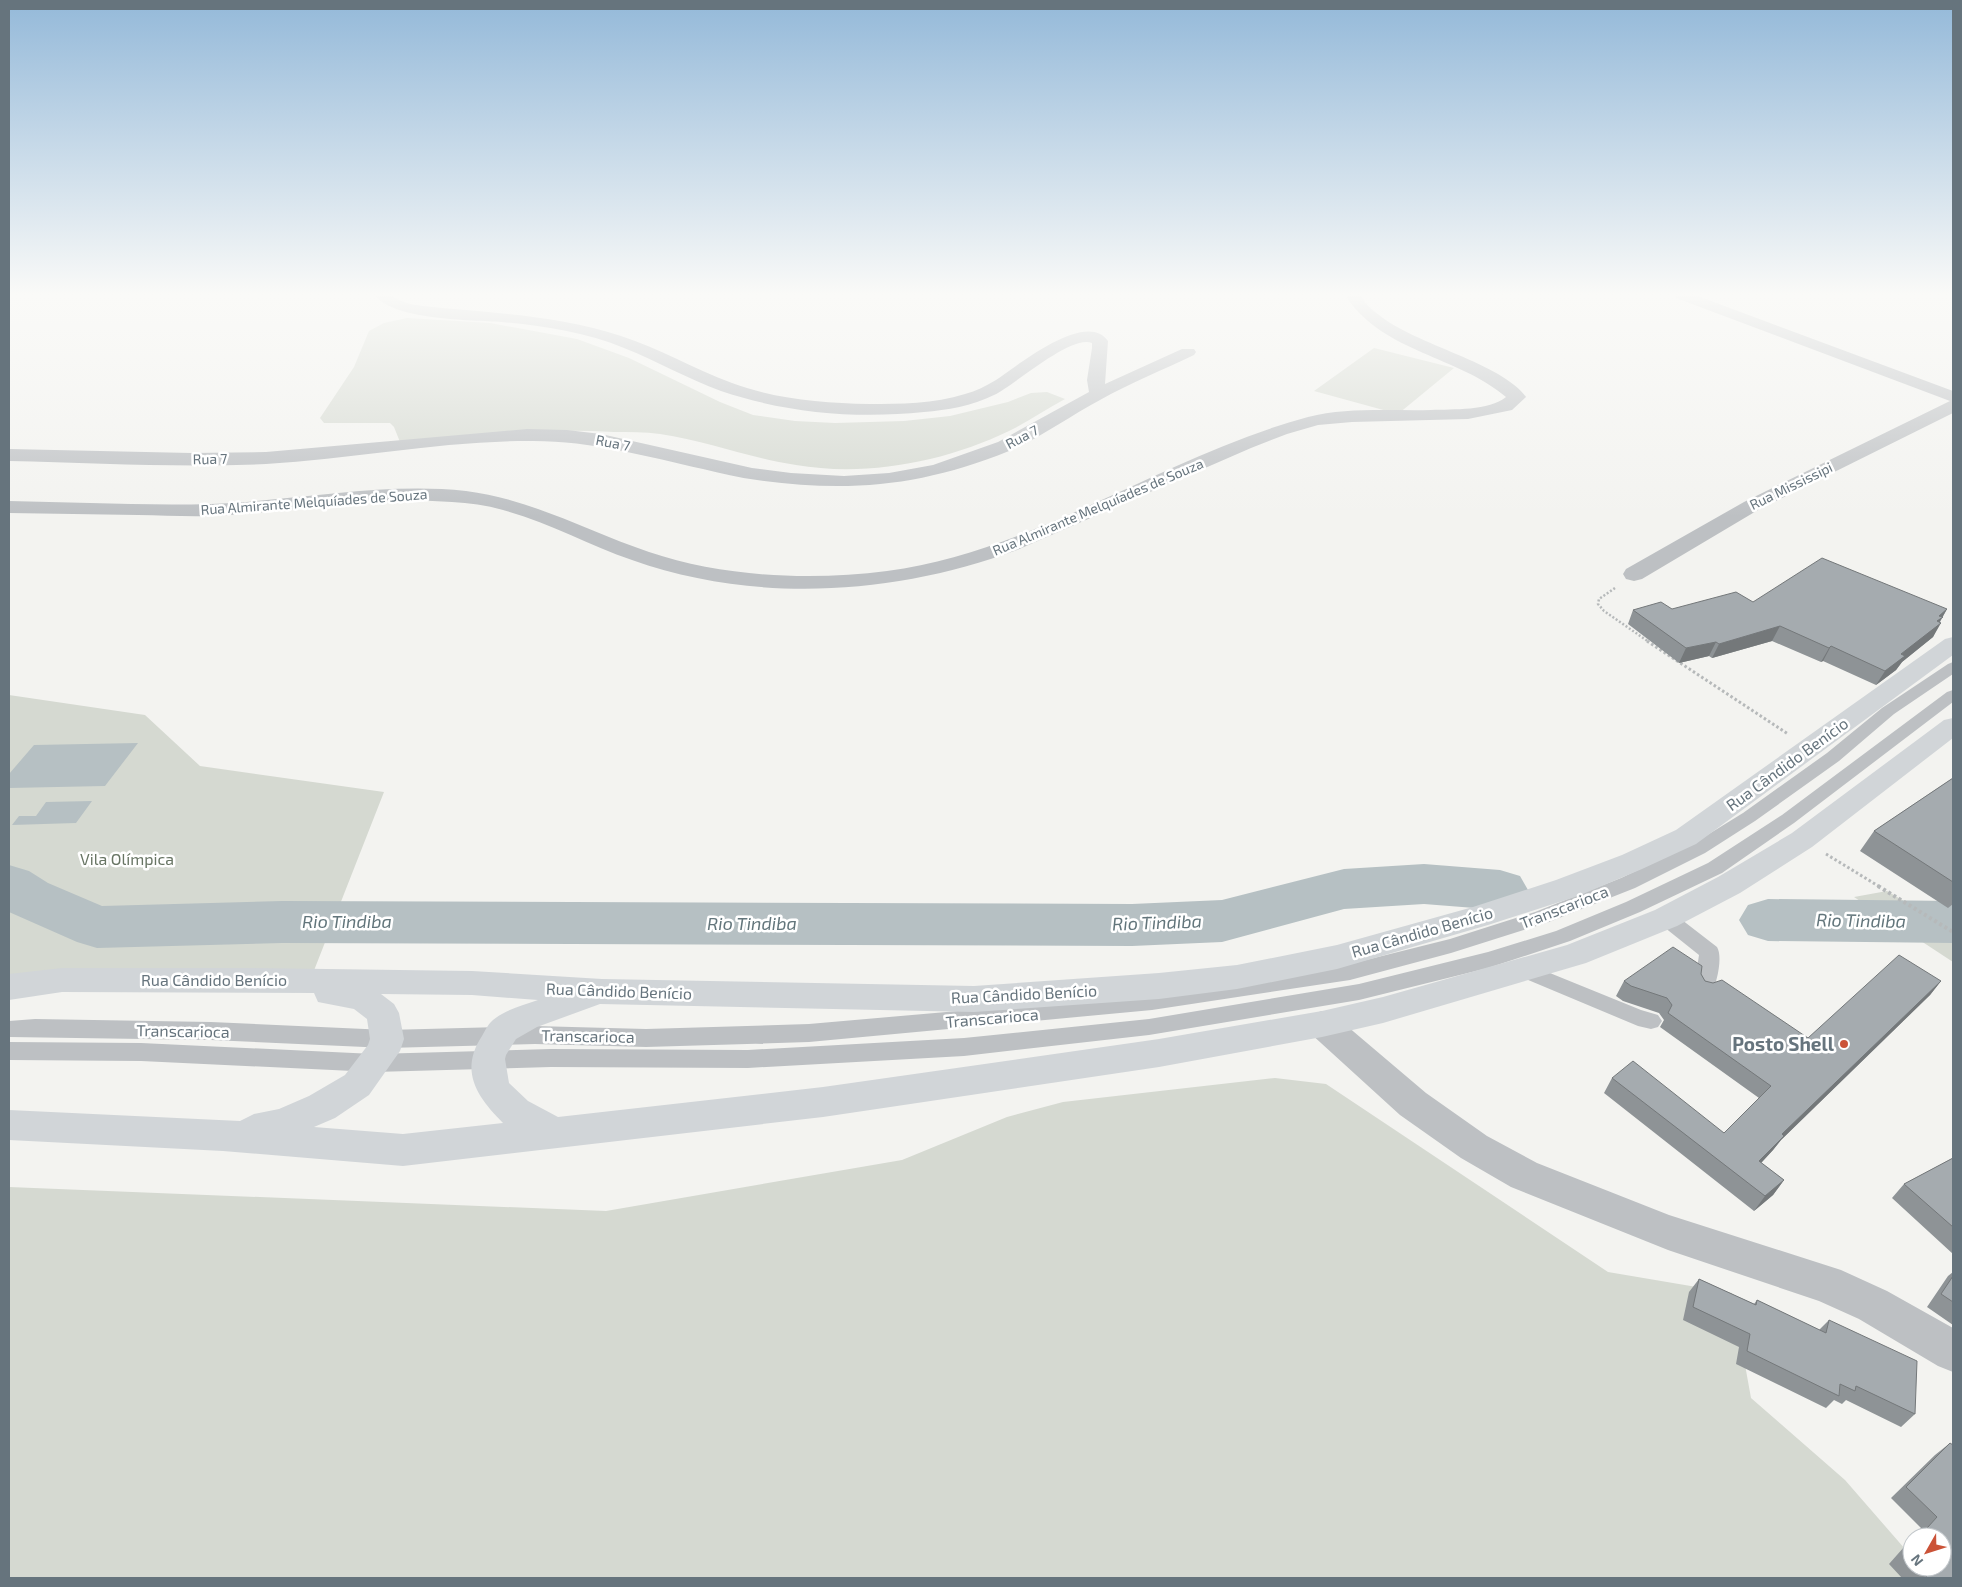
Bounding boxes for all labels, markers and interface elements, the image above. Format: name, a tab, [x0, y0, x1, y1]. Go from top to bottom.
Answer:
street label: Rua 7	[1002, 421, 1041, 452]
street label: Rua 7	[594, 431, 632, 454]
street label: Rua 7	[193, 450, 227, 467]
street label: Rua Almirante Melquíades de Souza	[990, 454, 1206, 559]
street label: Rua Mississipi	[1747, 458, 1835, 513]
street label: Rua Almirante Melquíades de Souza	[200, 485, 428, 518]
street label: Rua Cândido Benício	[1722, 713, 1851, 814]
park label: Vila Olímpica	[80, 849, 174, 868]
street label: Transcarioca	[1517, 881, 1611, 932]
street label: Rua Cândido Benício	[1349, 902, 1495, 961]
water label: Rio Tindiba	[1816, 908, 1906, 932]
water label: Rio Tindiba	[1112, 909, 1202, 935]
water label: Rio Tindiba	[302, 910, 392, 932]
water label: Rio Tindiba	[707, 912, 797, 934]
street label: Rua Cândido Benício	[141, 970, 287, 989]
street label: Rua Cândido Benício	[546, 978, 692, 1003]
street label: Rua Cândido Benício	[950, 980, 1097, 1007]
street label: Transcarioca	[945, 1004, 1039, 1031]
street label: Transcarioca	[136, 1020, 230, 1041]
street label: Transcarioca	[541, 1025, 635, 1046]
place label: Posto Shell	[1732, 1032, 1835, 1055]
marker: Posto Shell	[1838, 1038, 1850, 1050]
north arrow	[1902, 1527, 1952, 1577]
text: N	[1907, 1551, 1926, 1570]

